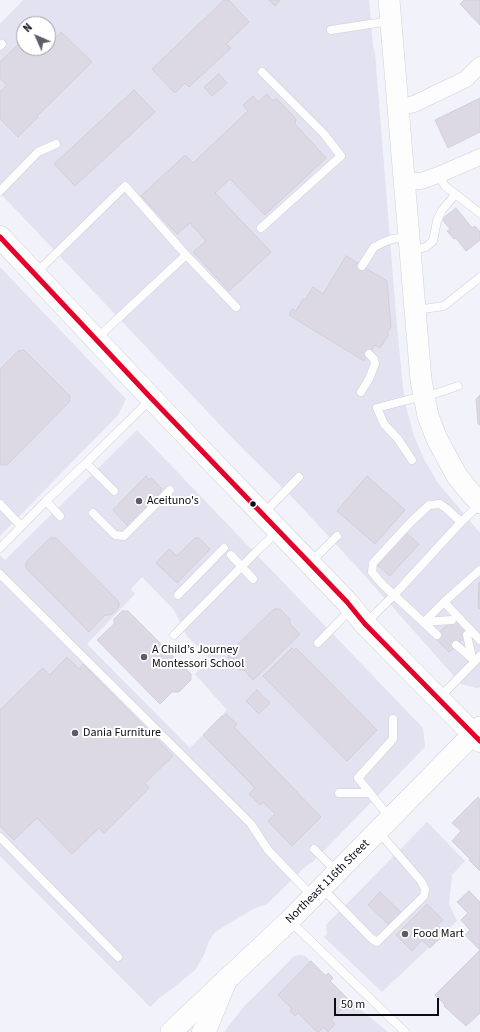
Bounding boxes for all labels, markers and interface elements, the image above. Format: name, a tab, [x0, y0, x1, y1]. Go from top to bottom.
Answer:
north arrow	[16, 16, 56, 56]
text: N	[20, 20, 36, 36]
place label: Aceituno's	[147, 494, 199, 508]
marker: Aceituno's	[134, 496, 144, 506]
unlabelled marker	[248, 499, 258, 509]
place label: A Child’s Journey Montessori School	[152, 643, 244, 671]
marker: A Child’s Journey Montessori School	[139, 652, 149, 662]
place label: Dania Furniture	[83, 726, 161, 740]
marker: Dania Furniture	[70, 728, 80, 738]
street label: Northeast 116th Street	[283, 837, 373, 927]
place label: Food Mart	[413, 927, 464, 941]
marker: Food Mart	[400, 929, 410, 939]
scale bar	[336, 990, 441, 1016]
text: 50 m	[341, 996, 365, 1013]

